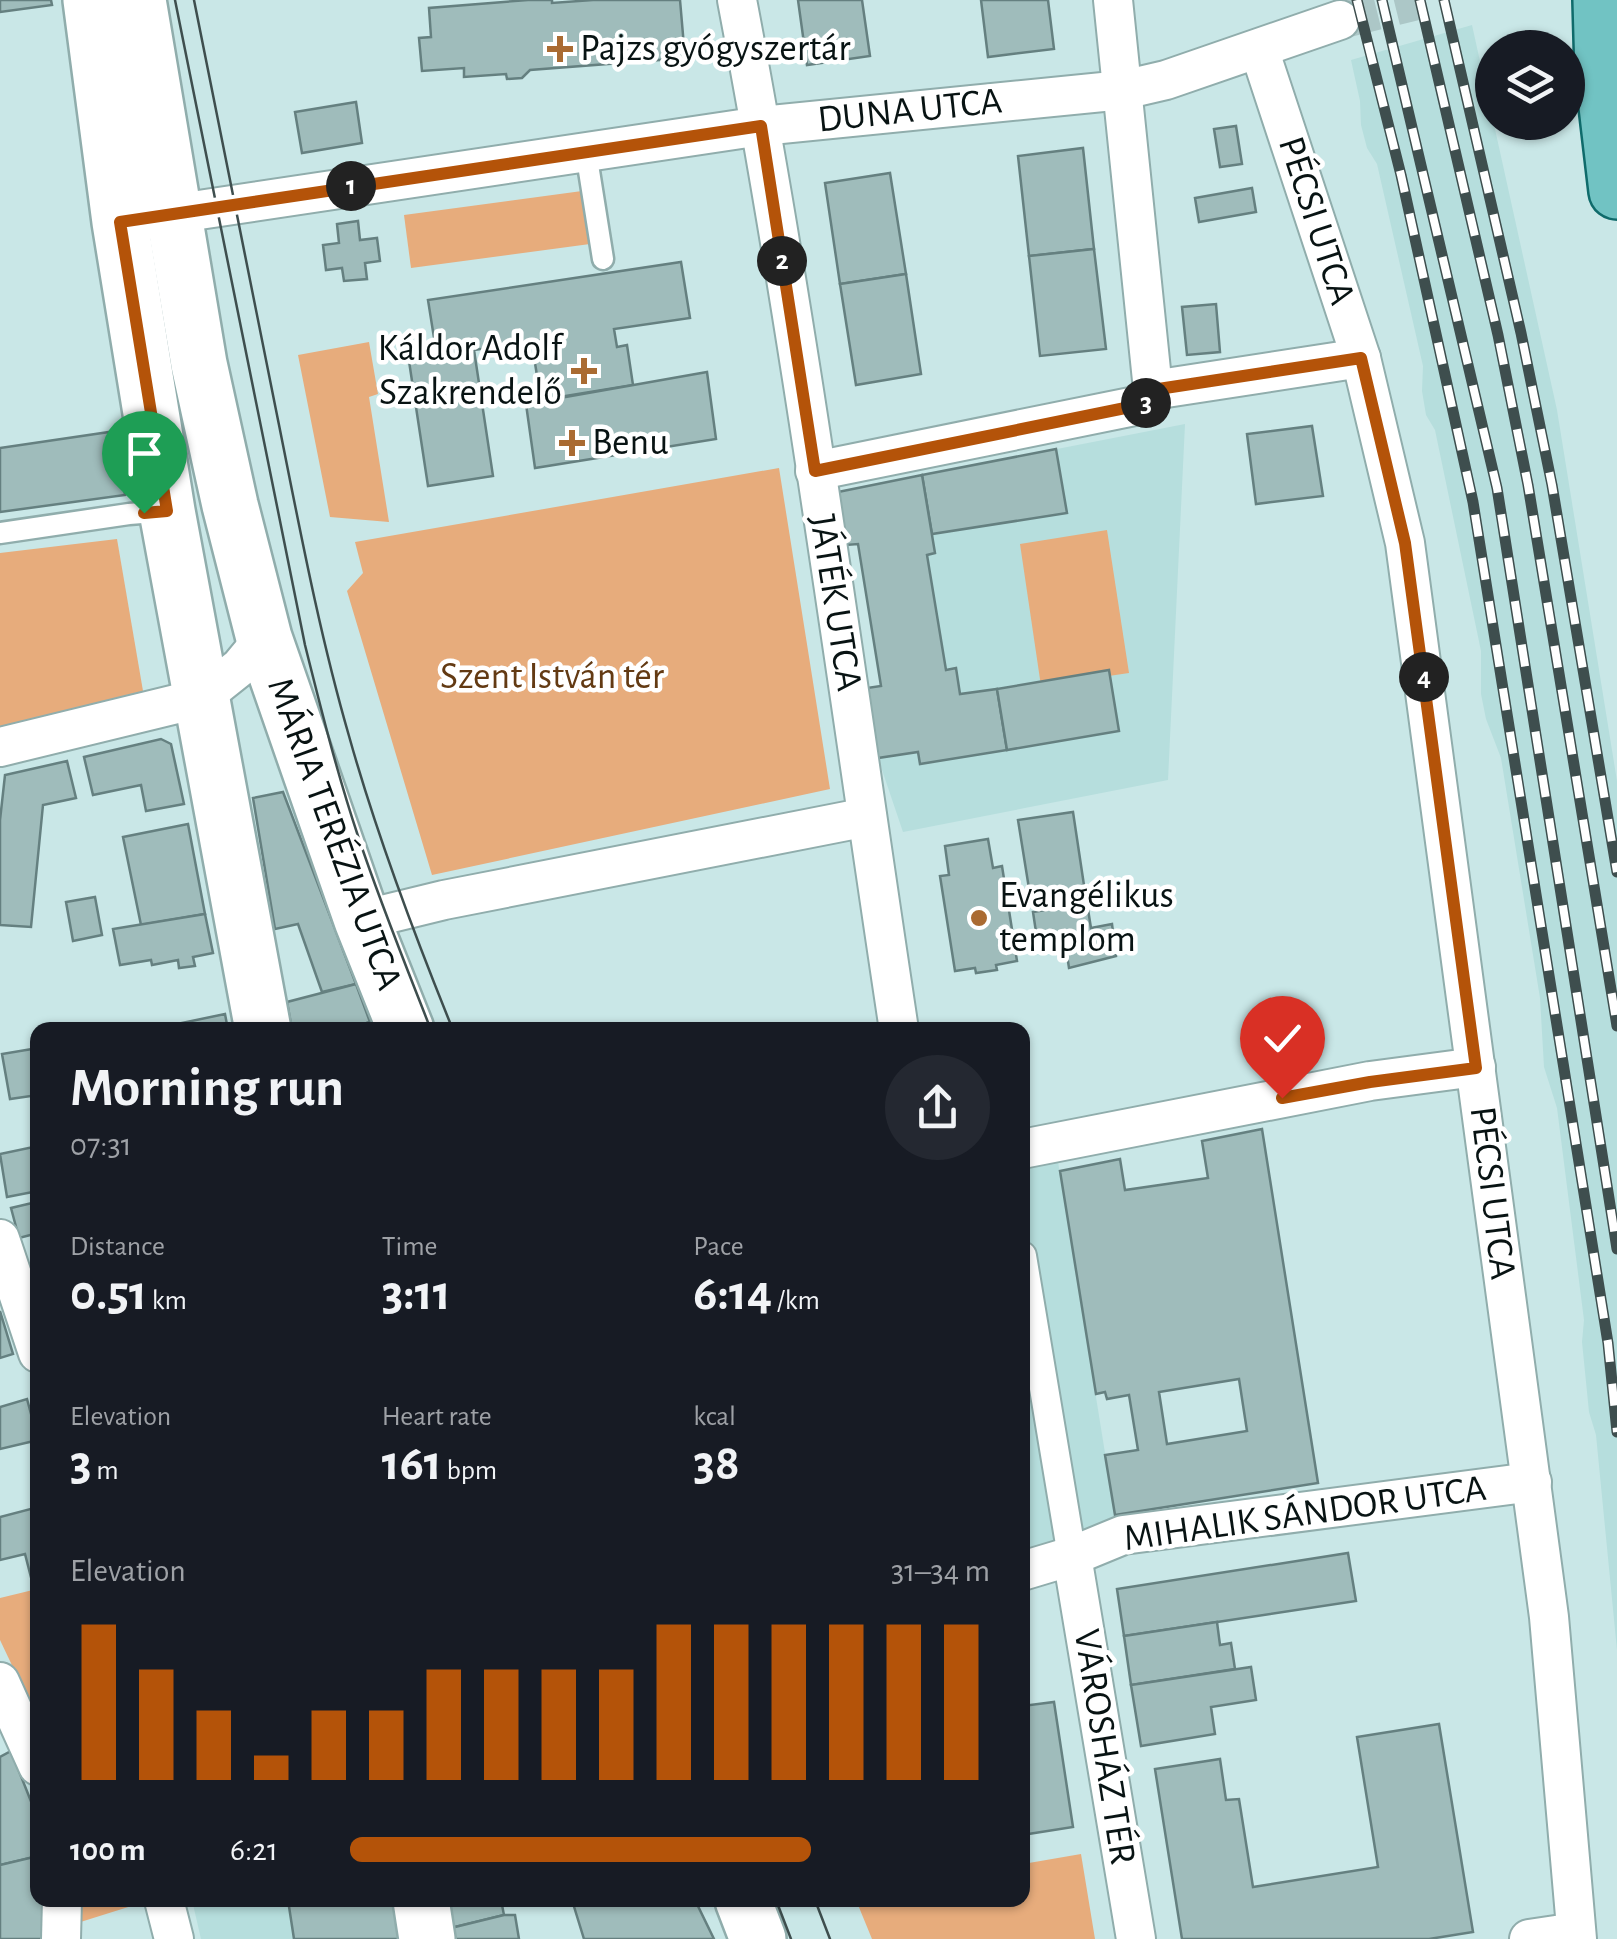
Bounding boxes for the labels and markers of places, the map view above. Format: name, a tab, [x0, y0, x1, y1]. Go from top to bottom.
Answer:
place label: Pajzs gyógyszertár	[580, 30, 851, 68]
marker: Pajzs gyógyszertár	[549, 38, 571, 60]
pin: 1	[326, 161, 376, 211]
pin: 2	[757, 236, 807, 286]
place label: Káldor Adolf Szakrendelő	[378, 330, 564, 412]
marker: Káldor Adolf Szakrendelő	[571, 358, 597, 384]
pin: 3	[1121, 378, 1171, 428]
pin	[102, 411, 187, 514]
place label: Benu	[592, 424, 669, 462]
marker: Benu	[561, 432, 583, 454]
pin: 4	[1399, 652, 1449, 702]
place label: Evangélikus templom	[999, 877, 1174, 959]
marker: Evangélikus templom	[968, 907, 990, 929]
pin	[1240, 996, 1325, 1099]

